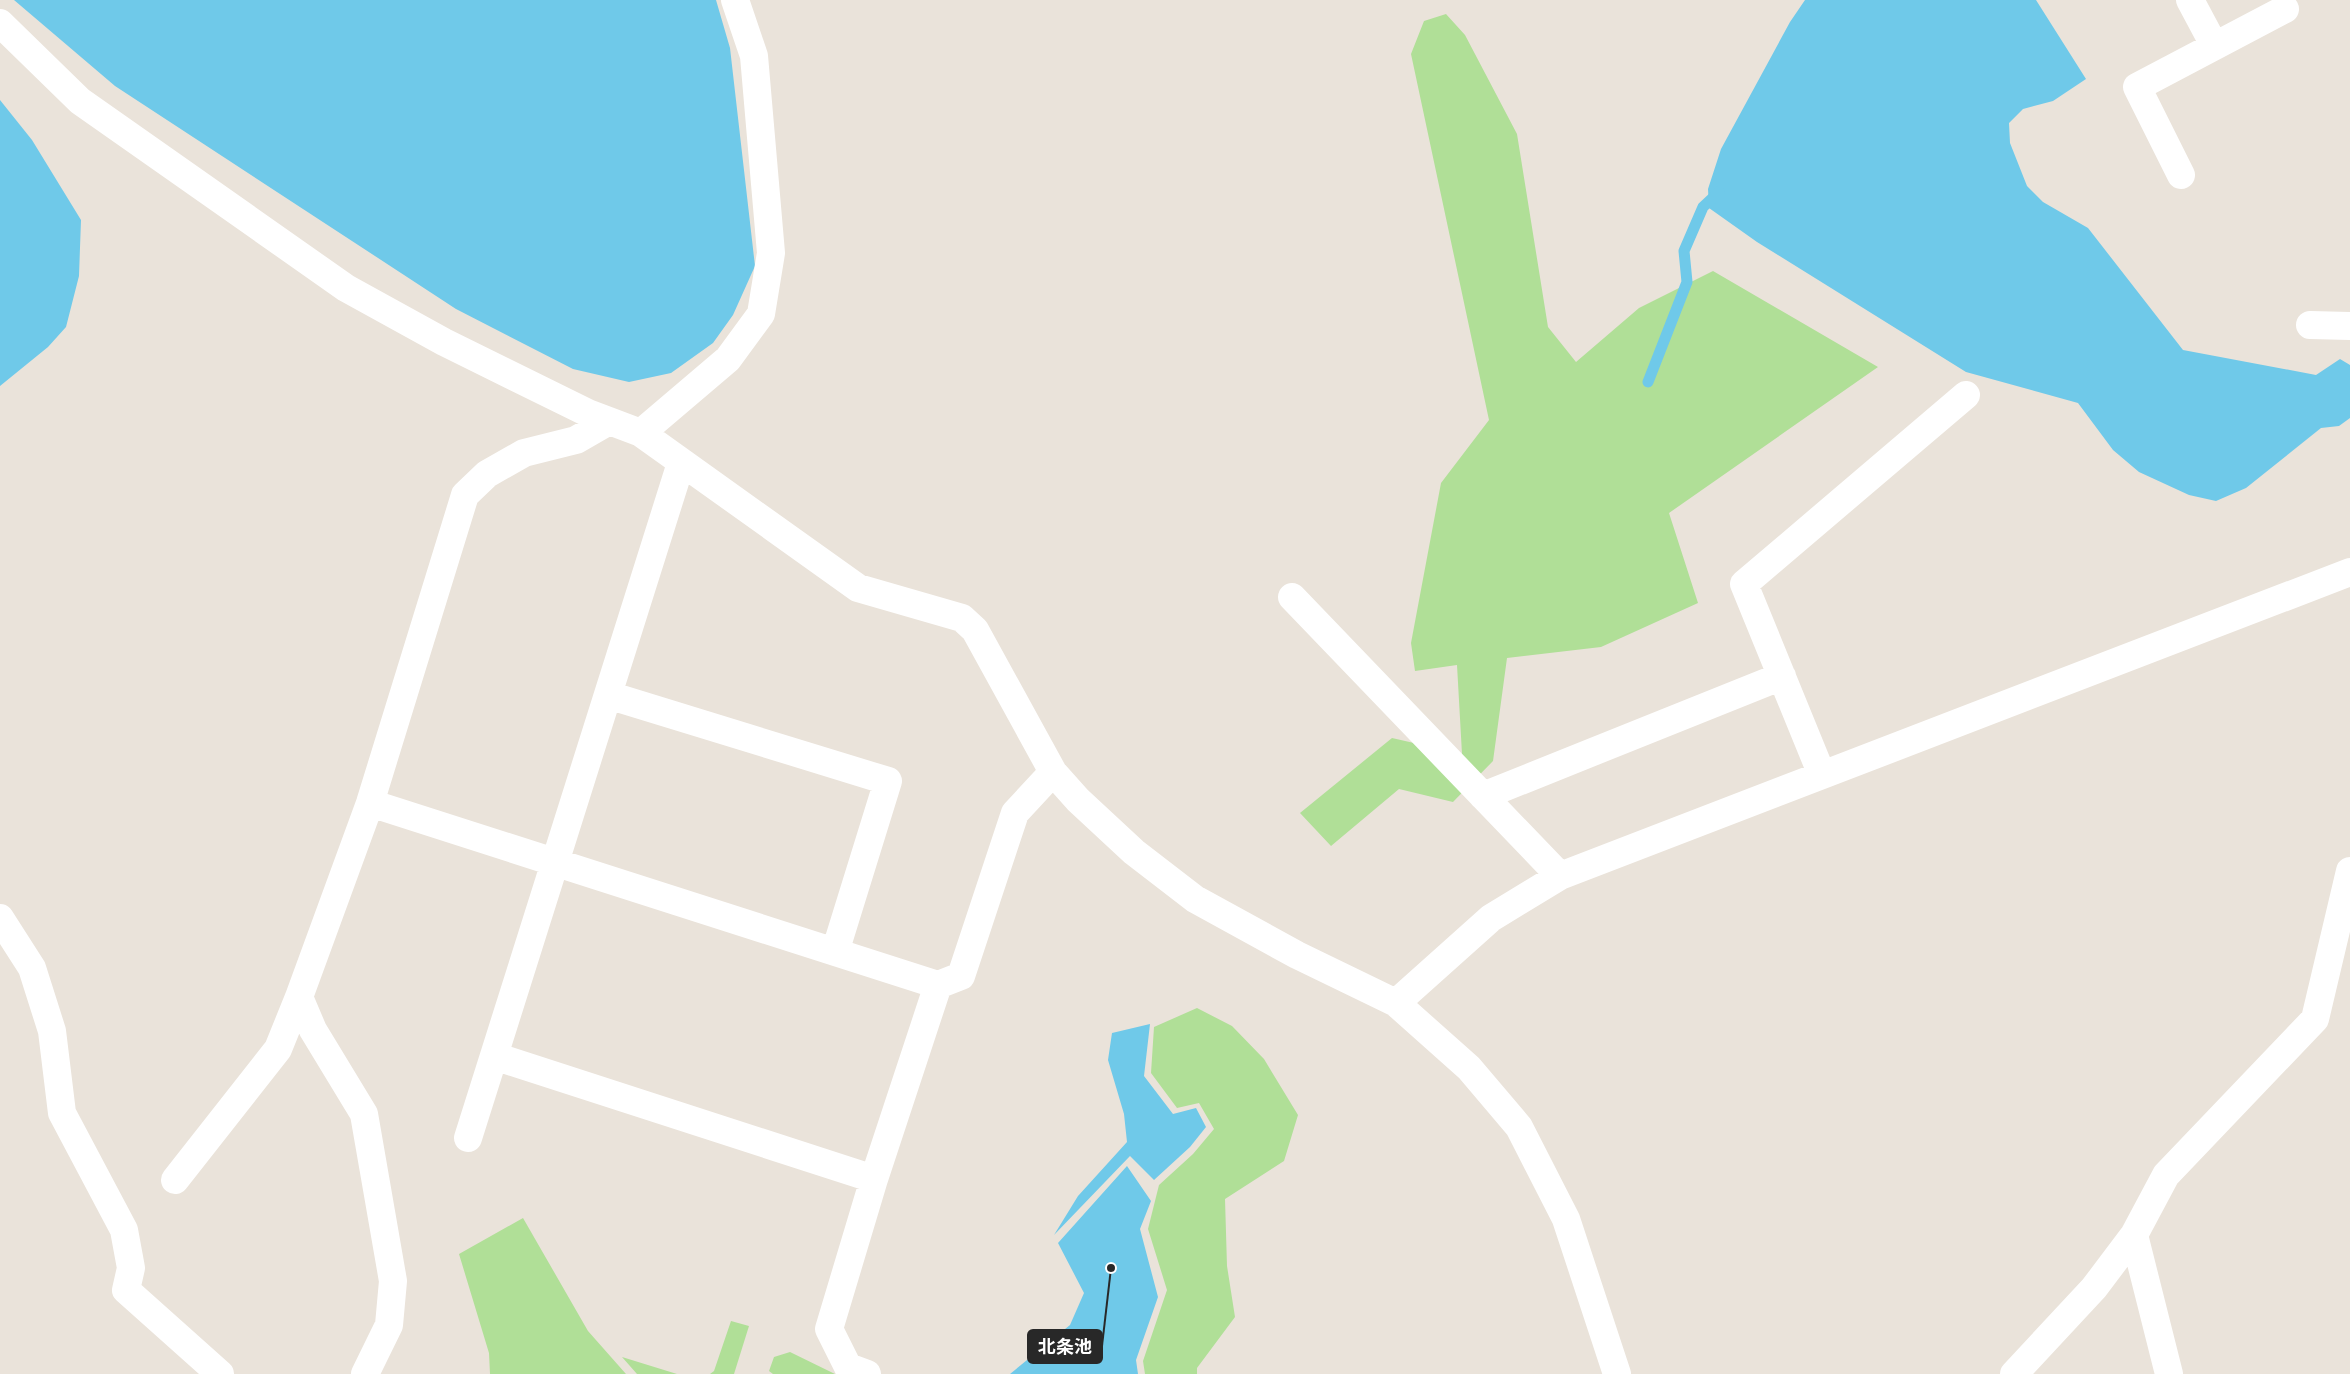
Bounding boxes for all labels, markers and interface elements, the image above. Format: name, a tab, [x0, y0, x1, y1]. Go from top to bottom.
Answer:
callout: 北条池	[1028, 1330, 1102, 1363]
text: 北条池	[1038, 1336, 1092, 1357]

